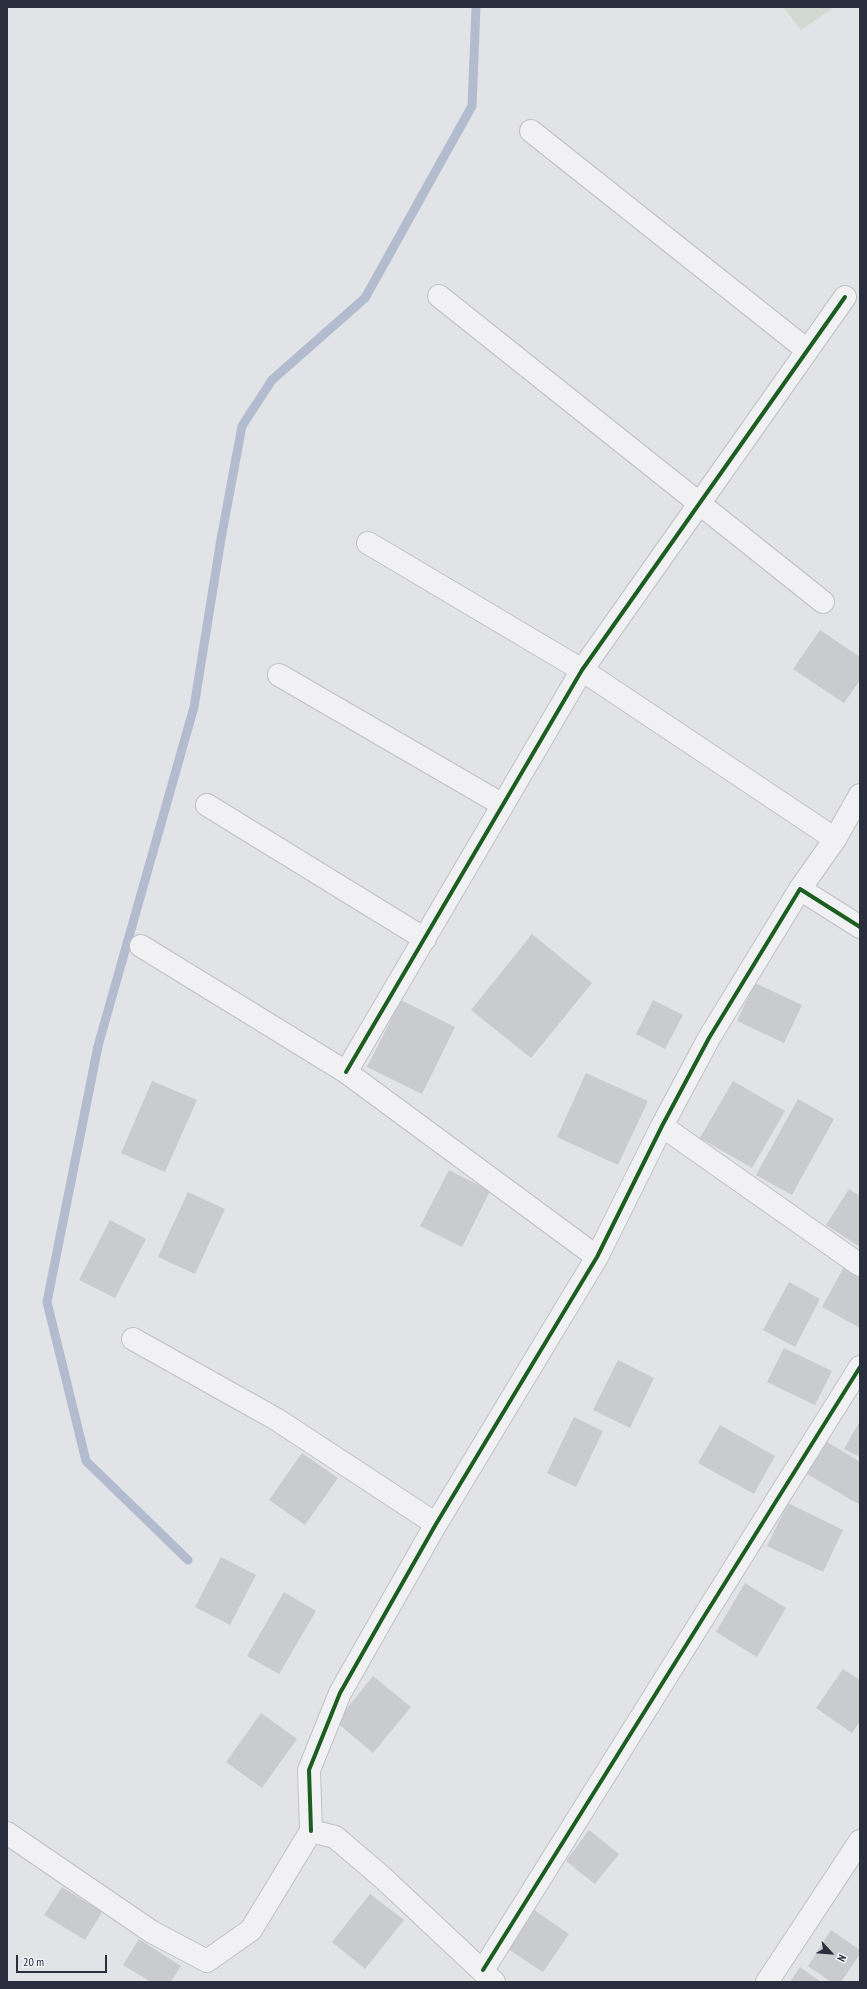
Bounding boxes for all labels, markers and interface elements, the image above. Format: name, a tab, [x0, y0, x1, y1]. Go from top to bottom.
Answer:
north arrow	[811, 1933, 851, 1973]
scale bar	[18, 1947, 109, 1973]
text: N	[834, 1953, 849, 1964]
text: 20 m	[23, 1954, 44, 1969]

